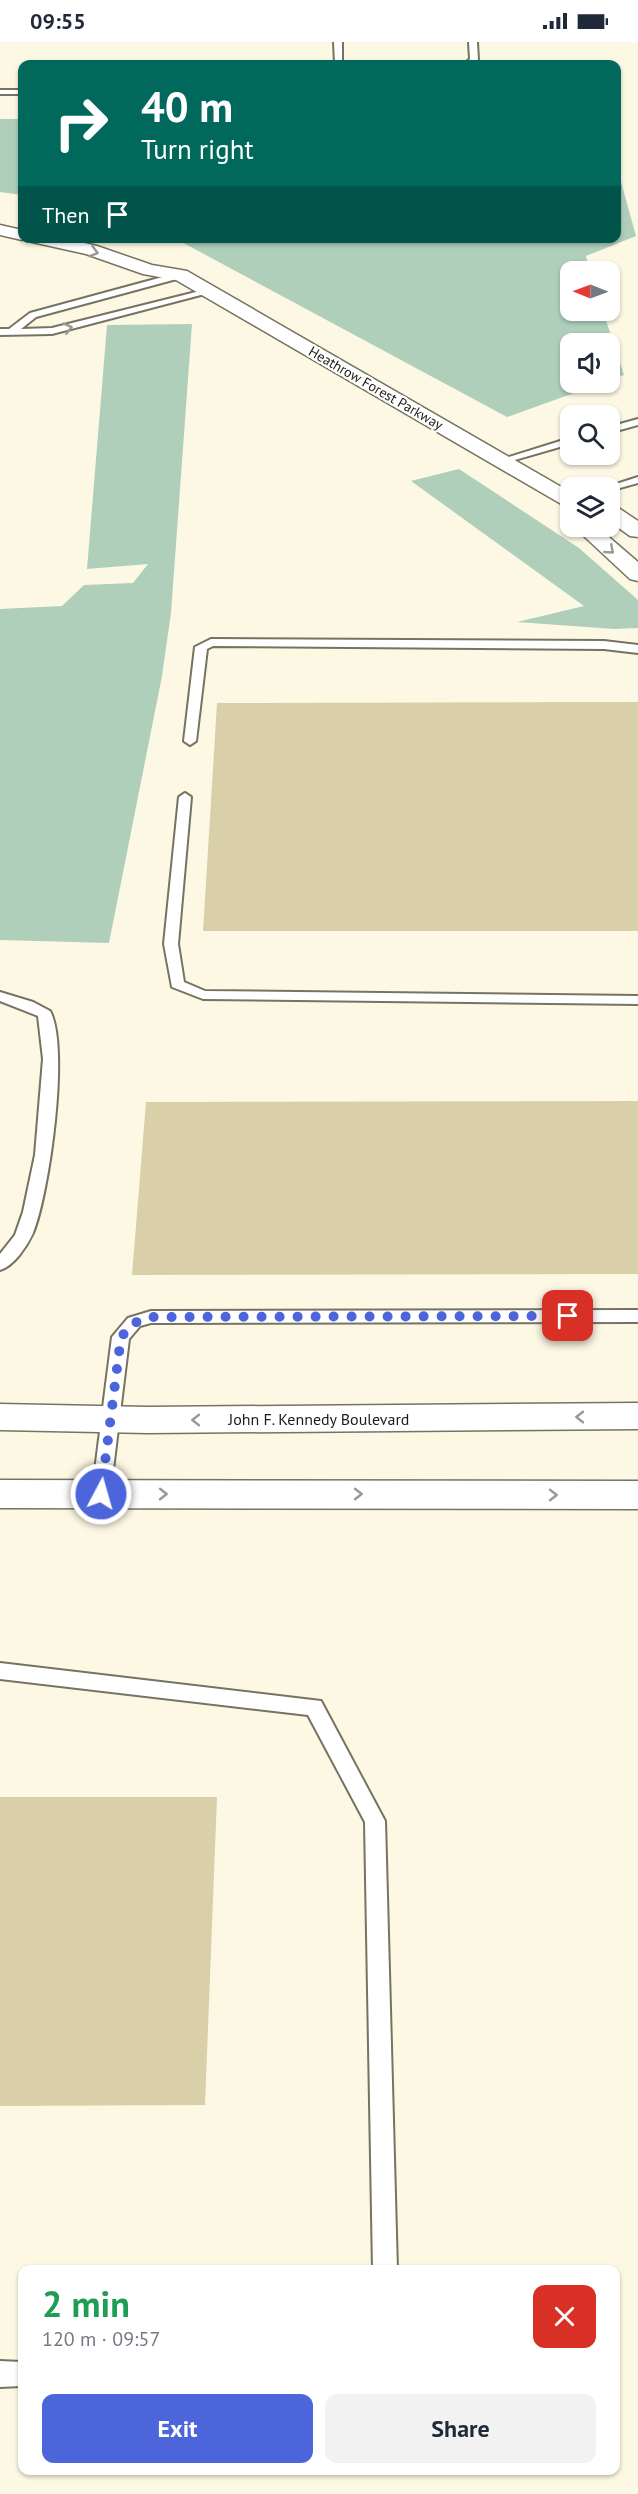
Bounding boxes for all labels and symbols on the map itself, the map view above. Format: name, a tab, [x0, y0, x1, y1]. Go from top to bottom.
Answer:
one-way arrow	[88, 245, 99, 257]
north arrow	[560, 261, 620, 321]
one-way arrow	[63, 322, 73, 335]
street label: Heathrow Forest Parkway	[306, 342, 447, 434]
one-way arrow	[603, 543, 614, 554]
pin	[542, 1290, 593, 1341]
street label: John F. Kennedy Boulevard	[228, 1409, 409, 1429]
one-way arrow	[575, 1411, 584, 1423]
one-way arrow	[191, 1413, 200, 1426]
position arrow	[69, 1462, 133, 1526]
one-way arrow	[159, 1488, 168, 1500]
one-way arrow	[354, 1488, 363, 1500]
one-way arrow	[549, 1489, 558, 1501]

